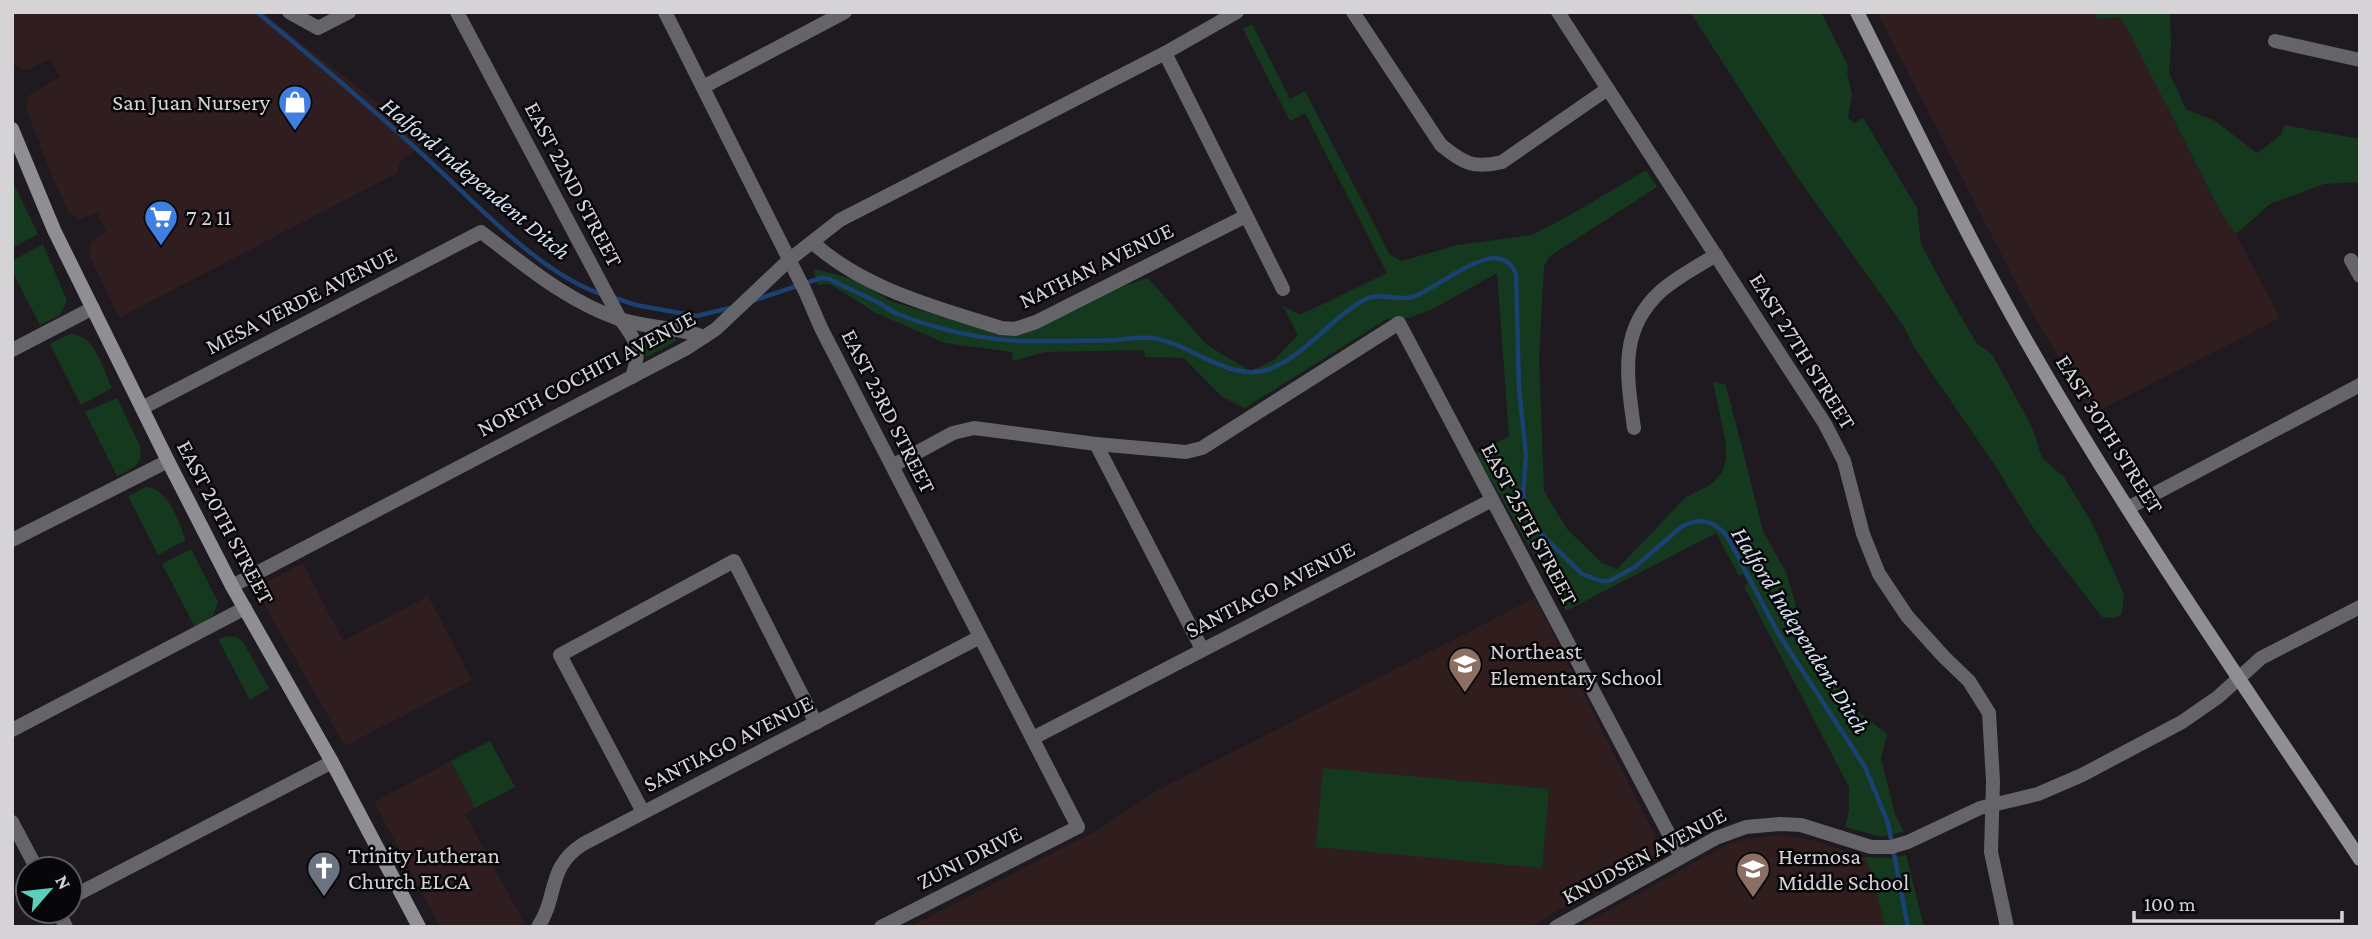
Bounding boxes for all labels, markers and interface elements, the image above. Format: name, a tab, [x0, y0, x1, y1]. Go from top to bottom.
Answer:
shop icon: San Juan Nursery	[276, 83, 314, 132]
place label: San Juan Nursery	[112, 89, 270, 115]
water label: Halford Independent Ditch	[376, 91, 576, 265]
street label: EAST 22ND STREET	[520, 97, 629, 271]
supermarket icon: 7 2 11	[142, 198, 180, 247]
place label: 7 2 11	[186, 204, 231, 230]
street label: NATHAN AVENUE	[1015, 216, 1177, 314]
street label: MESA VERDE AVENUE	[201, 241, 401, 359]
street label: EAST 27TH STREET	[1744, 268, 1862, 434]
street label: NORTH COCHITI AVENUE	[472, 304, 700, 442]
street label: EAST 23RD STREET	[836, 325, 942, 498]
street label: EAST 30TH STREET	[2051, 350, 2169, 518]
street label: EAST 20TH STREET	[172, 436, 280, 609]
street label: EAST 25TH STREET	[1476, 439, 1584, 610]
water label: Halford Independent Ditch	[1726, 522, 1876, 738]
street label: SANTIAGO AVENUE	[1181, 535, 1359, 643]
place label: Northeast Elementary School	[1490, 638, 1662, 690]
school or university icon: Northeast Elementary School	[1446, 645, 1484, 694]
street label: SANTIAGO AVENUE	[639, 689, 817, 797]
street label: KNUDSEN AVENUE	[1558, 801, 1730, 909]
street label: ZUNI DRIVE	[912, 820, 1026, 894]
place label: Trinity Lutheran Church ELCA	[348, 842, 500, 894]
place label: Hermosa Middle School	[1778, 843, 1909, 895]
church icon: Trinity Lutheran Church ELCA	[305, 849, 343, 898]
school or university icon: Hermosa Middle School	[1734, 850, 1772, 899]
north arrow	[14, 855, 84, 925]
text: N	[51, 872, 76, 893]
scale bar	[2134, 880, 2342, 924]
text: 100 m	[2144, 892, 2196, 916]

